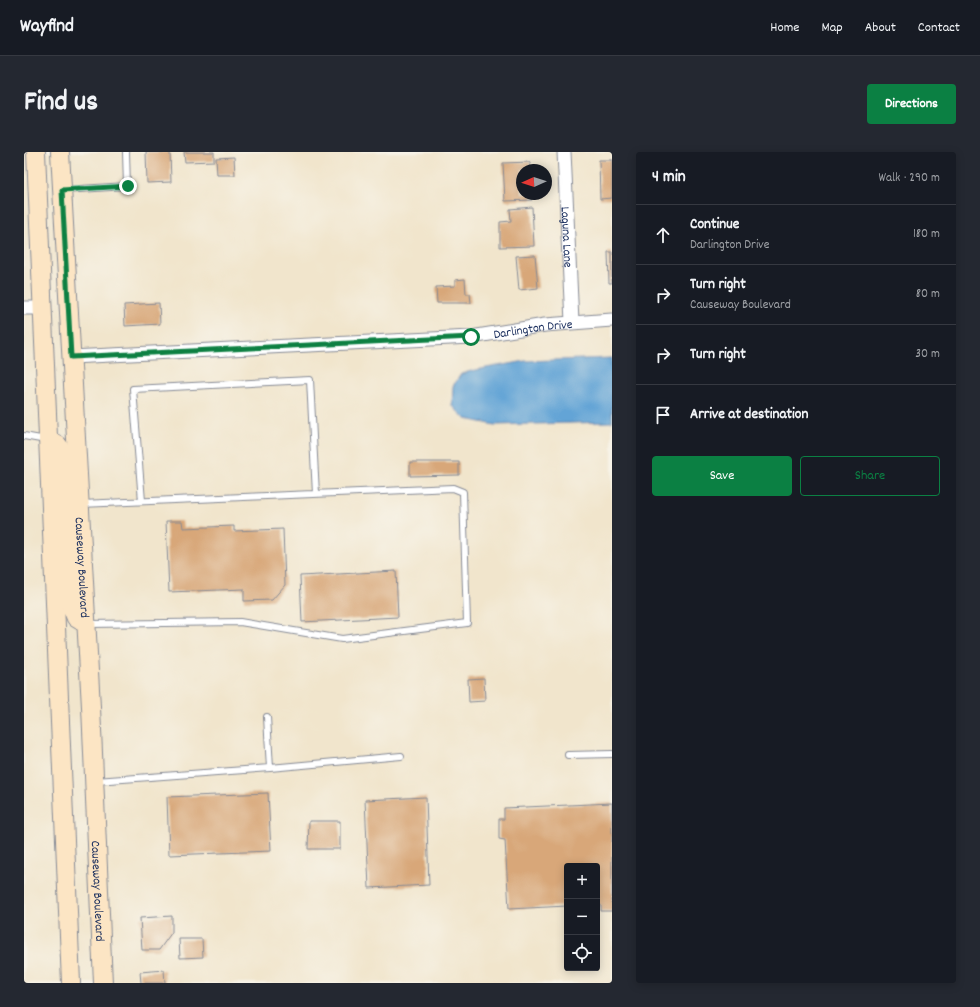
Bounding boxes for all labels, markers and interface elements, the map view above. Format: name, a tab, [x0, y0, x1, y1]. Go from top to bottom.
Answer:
text: Wayfind	[20, 14, 74, 41]
text: Home	[770, 18, 799, 38]
text: Map	[821, 18, 843, 38]
text: About	[865, 18, 896, 38]
text: Contact	[918, 18, 960, 38]
text: Find us	[24, 84, 98, 124]
button: Directions	[867, 84, 956, 124]
north arrow	[516, 164, 552, 200]
text: 4 min	[652, 166, 686, 190]
text: Walk · 290 m	[878, 169, 940, 188]
route end	[119, 177, 137, 195]
street label: Laguna Lane	[555, 206, 576, 268]
text: Continue	[690, 214, 739, 236]
icon: ahead	[652, 224, 674, 246]
text: 180 m	[913, 225, 940, 244]
text: Darlington Drive	[690, 236, 769, 255]
text: Turn right	[690, 274, 746, 296]
icon: right	[652, 284, 674, 306]
text: 80 m	[916, 285, 940, 304]
text: Causeway Boulevard	[690, 296, 791, 315]
street label: Darlington Drive	[492, 316, 573, 345]
route start	[462, 328, 480, 346]
icon: right	[652, 344, 674, 366]
text: Turn right	[690, 344, 746, 366]
text: 30 m	[915, 345, 940, 364]
icon: arrive	[652, 404, 674, 426]
text: Arrive at destination	[690, 404, 808, 426]
button: Save	[652, 456, 792, 496]
button: Share	[800, 456, 940, 496]
street label: Causeway Boulevard	[68, 517, 93, 618]
street label: Causeway Boulevard	[85, 840, 108, 942]
map controls	[564, 863, 600, 971]
button: +	[564, 863, 600, 899]
button: −	[564, 899, 600, 935]
button: locate	[564, 935, 600, 971]

